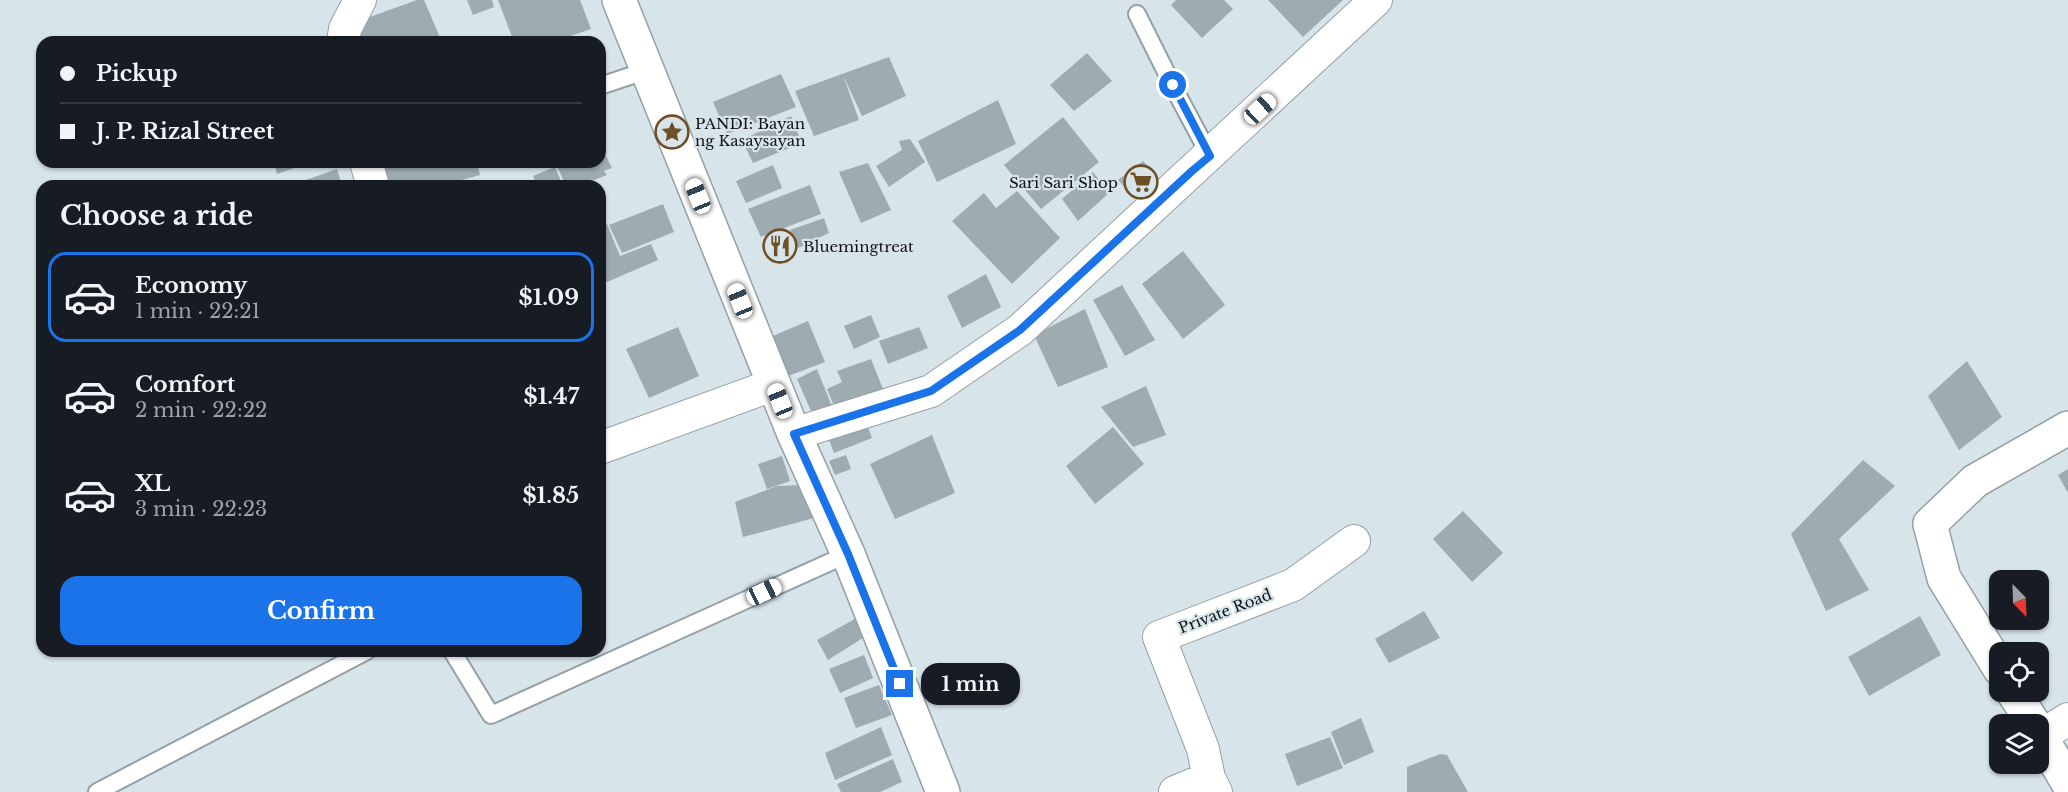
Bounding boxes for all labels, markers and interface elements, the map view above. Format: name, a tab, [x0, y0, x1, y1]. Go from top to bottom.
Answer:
text: Pickup	[96, 60, 178, 87]
route start	[1159, 71, 1186, 98]
car	[1241, 90, 1279, 128]
place icon: PANDI: Bayan ng Kasaysayan	[654, 114, 690, 150]
place label: PANDI: Bayan ng Kasaysayan	[695, 114, 806, 150]
text: J. P. Rizal Street	[96, 118, 274, 145]
supermarket icon: Sari Sari Shop	[1123, 164, 1159, 200]
place label: Sari Sari Shop	[1009, 173, 1118, 192]
car	[683, 176, 713, 216]
text: Choose a ride	[60, 199, 253, 232]
restaurant icon: Bluemingtreat	[762, 228, 798, 264]
place label: Bluemingtreat	[803, 237, 914, 256]
icon: car	[63, 270, 117, 324]
text: Economy	[135, 272, 247, 299]
car	[725, 281, 755, 321]
text: $1.09	[519, 284, 579, 311]
text: 1 min · 22:21	[135, 299, 260, 323]
icon: car	[63, 369, 117, 423]
text: Comfort	[135, 371, 235, 398]
car	[765, 381, 795, 421]
text: $1.47	[524, 383, 579, 410]
text: 2 min · 22:22	[135, 398, 267, 422]
icon: car	[63, 468, 117, 522]
text: XL	[135, 470, 170, 497]
text: $1.85	[522, 482, 579, 509]
text: 3 min · 22:23	[135, 497, 267, 521]
north arrow	[1989, 570, 2049, 630]
map controls	[1989, 570, 2049, 774]
button: Confirm	[60, 576, 582, 645]
car	[744, 576, 784, 608]
street label: Private Road	[1176, 585, 1274, 637]
button: locate	[1989, 642, 2049, 702]
callout: 1 min	[921, 663, 1020, 705]
route end	[886, 670, 913, 697]
text: 1 min	[942, 672, 999, 696]
button: layers	[1989, 714, 2049, 774]

